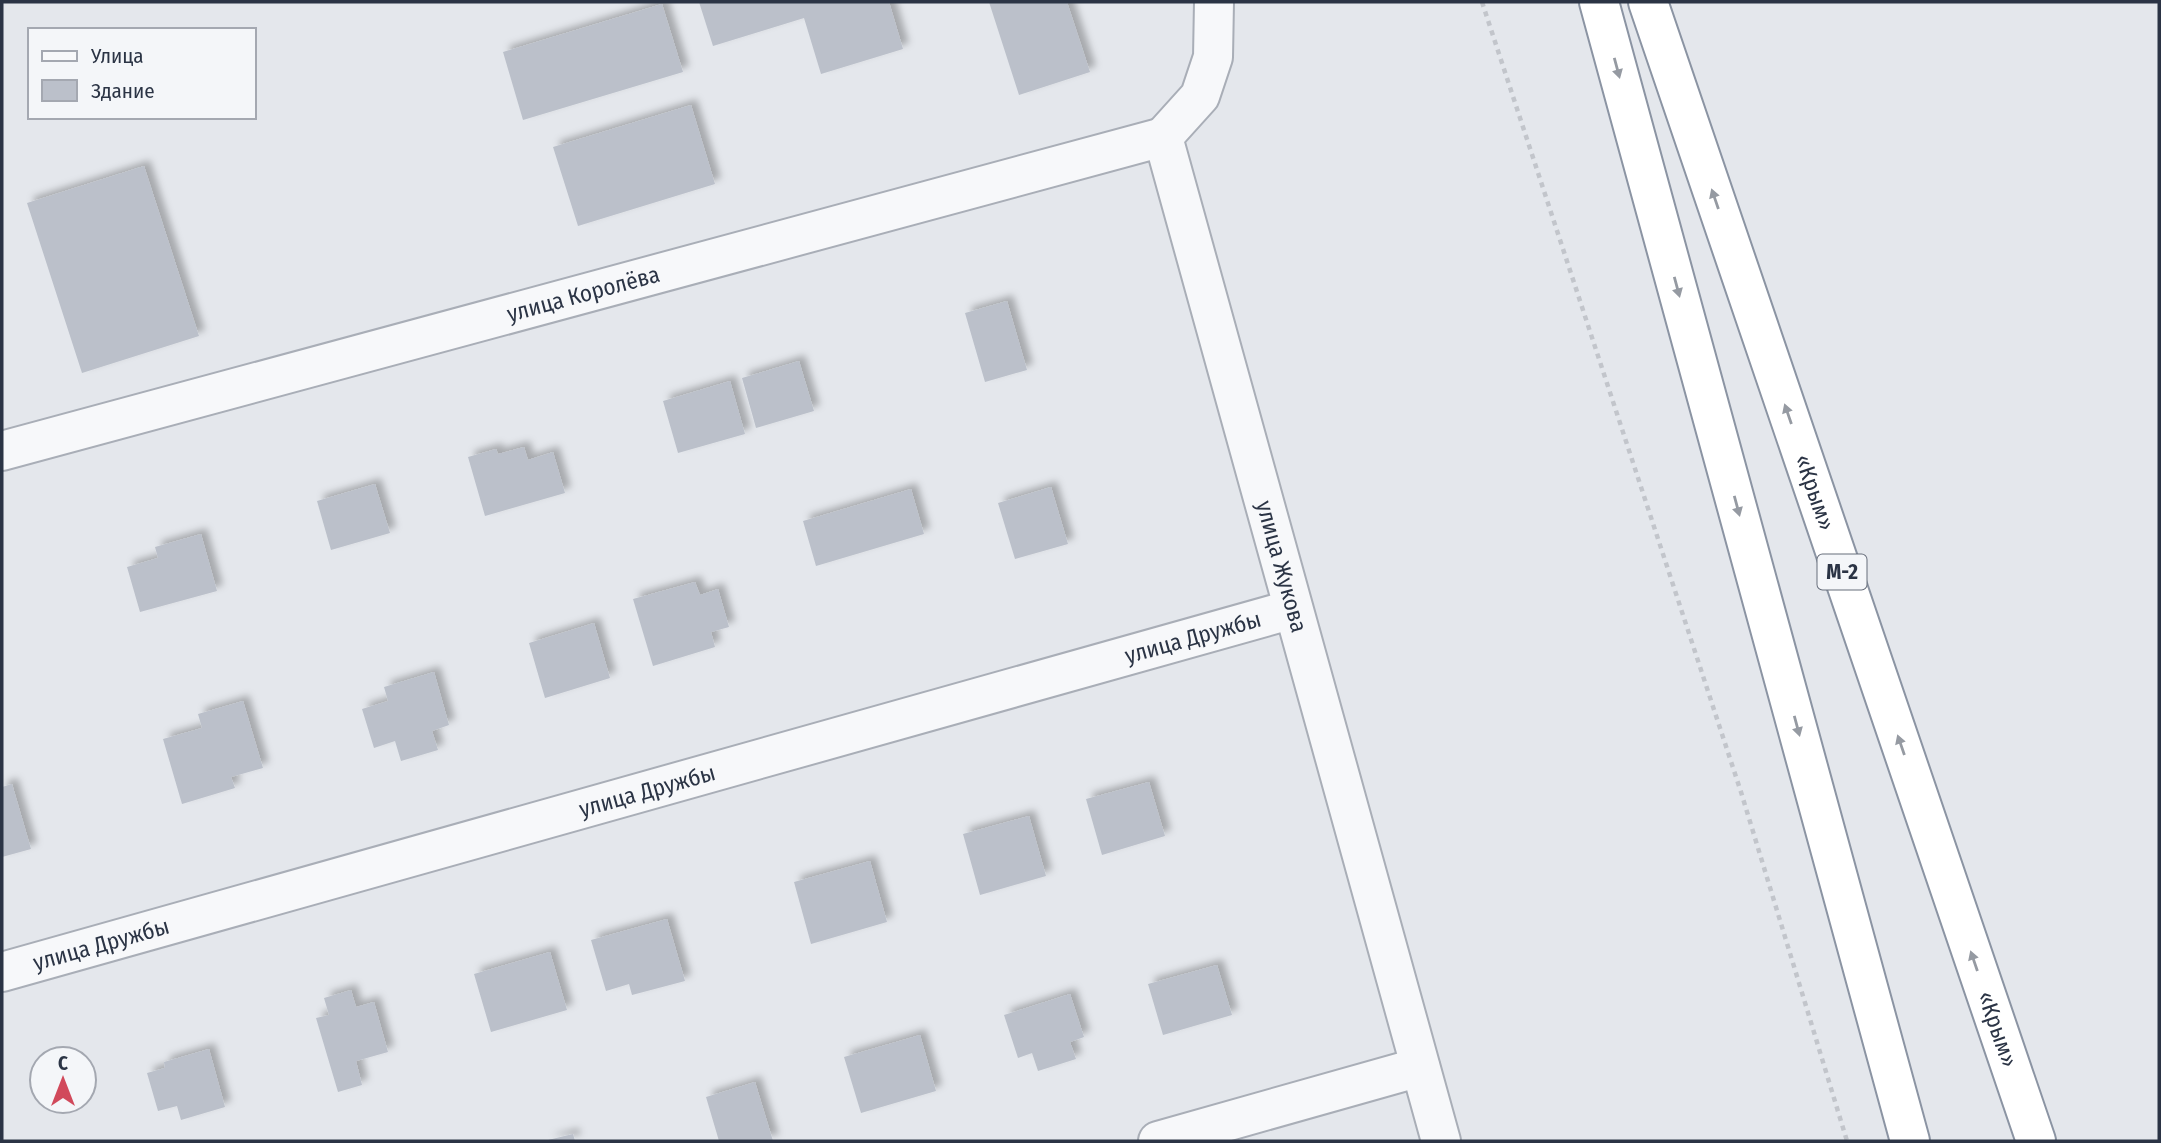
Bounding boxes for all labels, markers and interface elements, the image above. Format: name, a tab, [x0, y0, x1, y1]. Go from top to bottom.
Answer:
legend	[28, 28, 256, 119]
text: Улица	[90, 43, 144, 69]
one-way arrow	[1612, 57, 1622, 78]
text: Здание	[91, 78, 155, 104]
one-way arrow	[1709, 188, 1720, 209]
street label: улица Королёва	[504, 260, 663, 328]
one-way arrow	[1672, 277, 1682, 298]
one-way arrow	[1782, 403, 1793, 424]
street label: «Крым»	[1789, 451, 1841, 534]
one-way arrow	[1732, 496, 1743, 518]
street label: улица Жукова	[1250, 497, 1313, 636]
road number: М-2	[1818, 554, 1867, 590]
street label: улица Дружбы	[1122, 605, 1264, 670]
one-way arrow	[1792, 715, 1803, 737]
one-way arrow	[1895, 735, 1906, 756]
street label: улица Дружбы	[576, 758, 718, 823]
street label: улица Дружбы	[30, 912, 172, 977]
one-way arrow	[1968, 950, 1979, 971]
street label: «Крым»	[1972, 987, 2024, 1071]
north arrow	[28, 1045, 98, 1115]
text: С	[58, 1052, 68, 1075]

